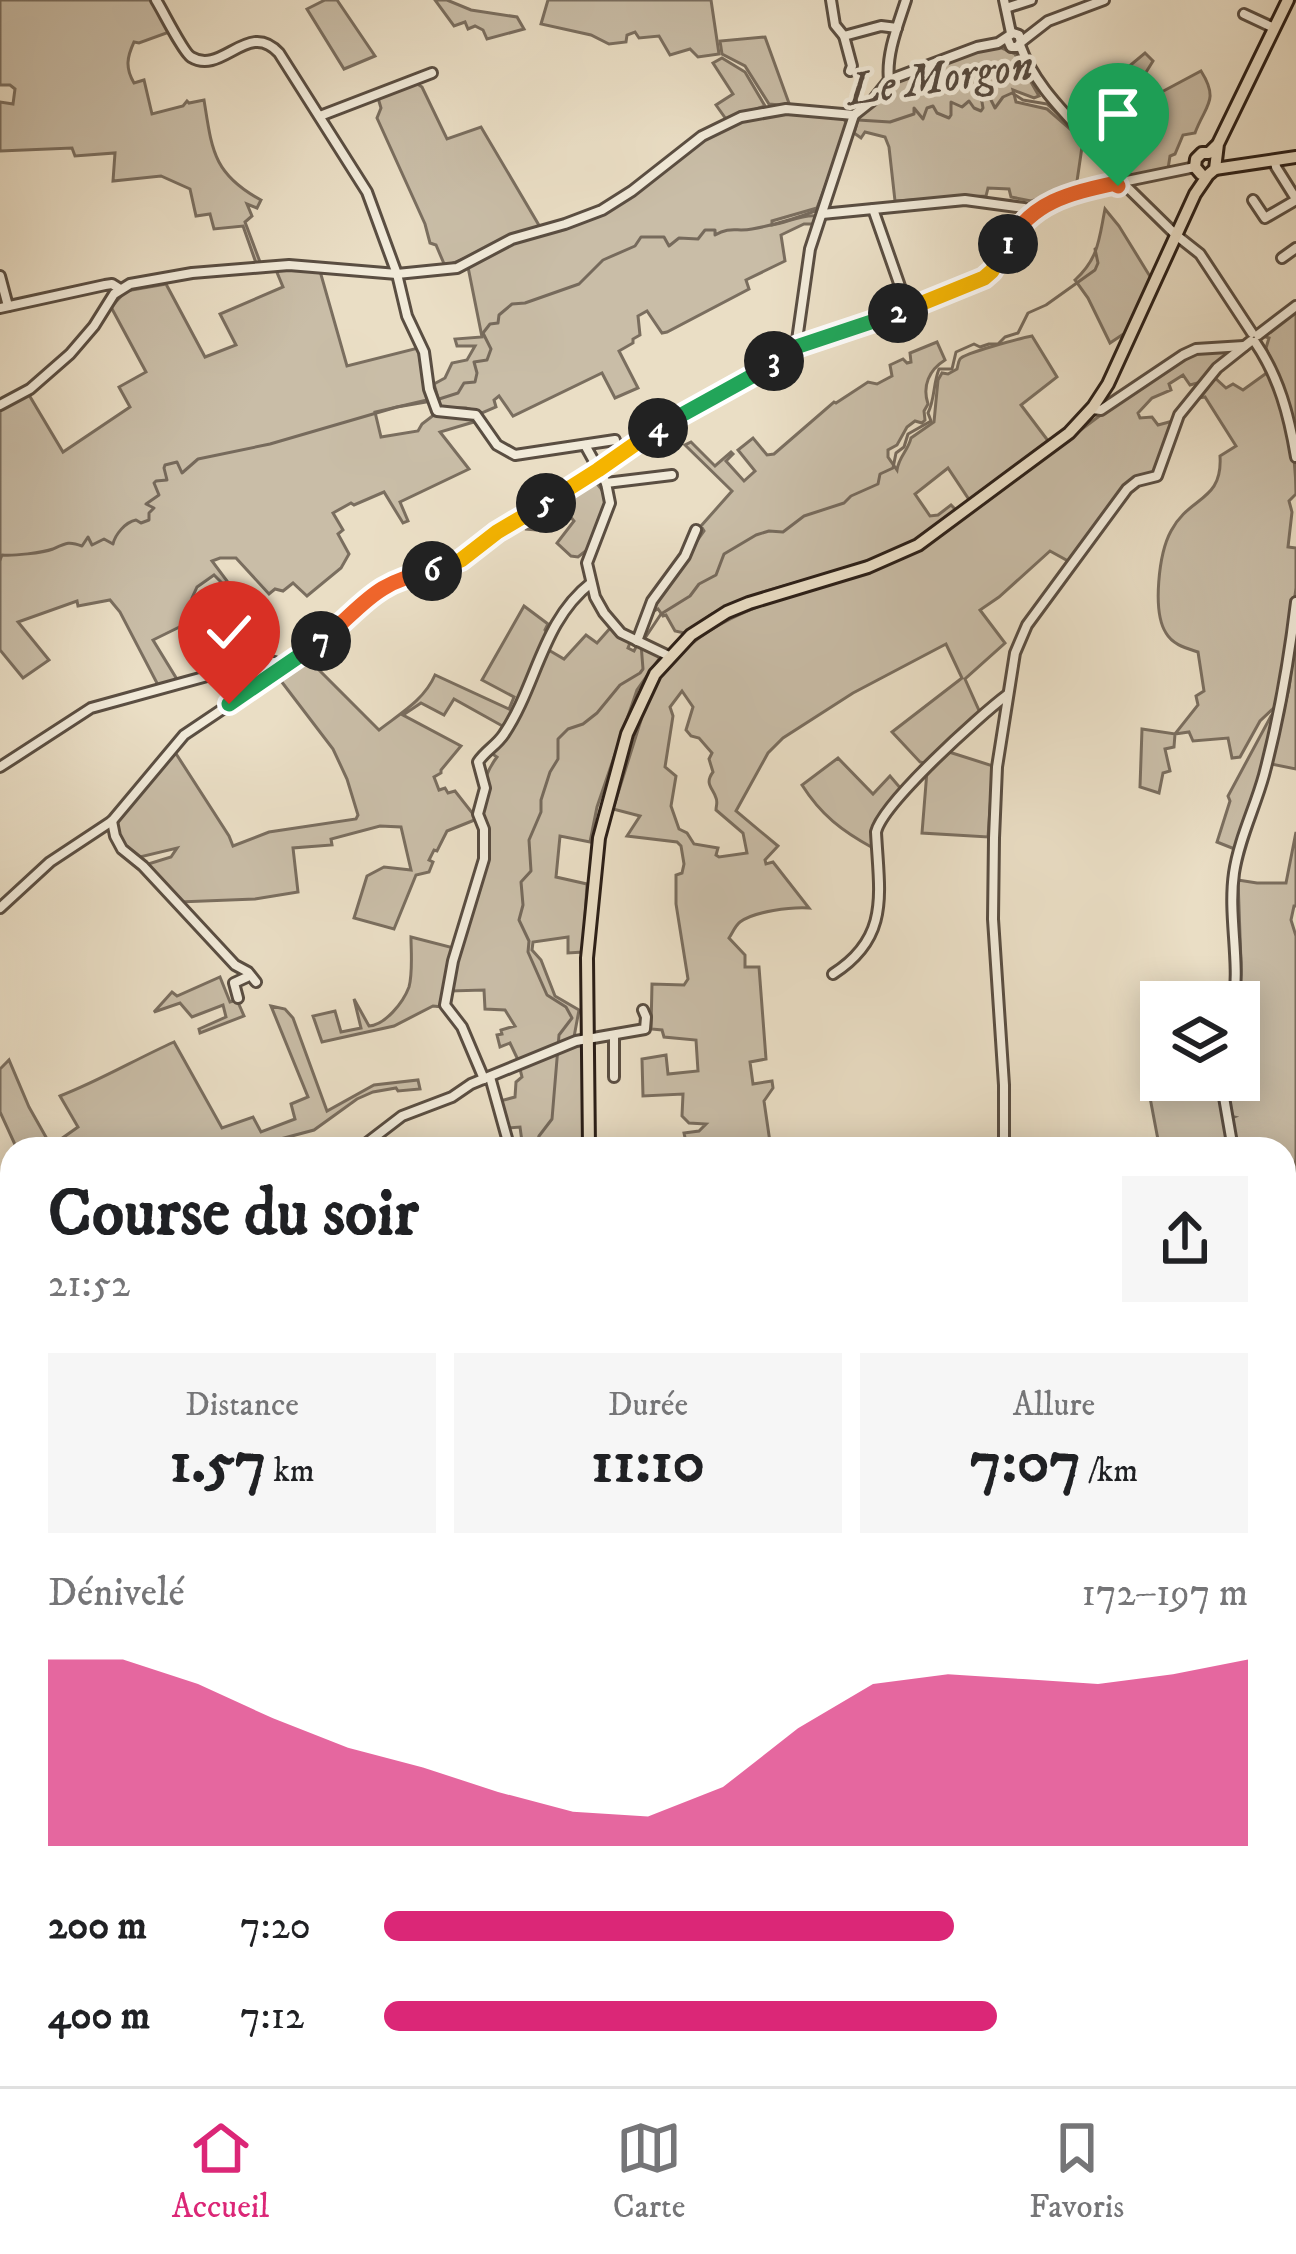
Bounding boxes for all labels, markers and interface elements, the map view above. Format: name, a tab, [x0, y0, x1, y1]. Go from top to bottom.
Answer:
water label: Le Morgon	[841, 38, 1037, 120]
pin	[1067, 63, 1169, 186]
icon: arrive	[1085, 81, 1151, 147]
pin: 1	[978, 214, 1038, 274]
text: 1	[1002, 223, 1014, 264]
pin: 2	[868, 283, 928, 343]
text: 2	[890, 292, 906, 333]
pin: 3	[744, 331, 804, 391]
text: 3	[768, 340, 780, 381]
pin: 4	[628, 398, 688, 458]
text: 4	[649, 407, 668, 448]
pin: 5	[516, 473, 576, 533]
text: 5	[538, 482, 554, 523]
pin: 6	[402, 541, 462, 601]
text: 6	[423, 550, 441, 591]
pin	[178, 581, 280, 704]
icon: check	[196, 599, 262, 665]
pin: 7	[291, 611, 351, 671]
text: 7	[312, 620, 330, 661]
map controls	[1140, 981, 1260, 1101]
button: layers	[1140, 981, 1260, 1101]
text: Course du soir	[48, 1174, 419, 1256]
button: share	[1122, 1176, 1248, 1302]
text: 21:52	[48, 1260, 130, 1309]
text: Distance	[185, 1385, 299, 1426]
text: Durée	[608, 1385, 688, 1426]
text: Allure	[1013, 1385, 1095, 1426]
text: 1.57	[169, 1426, 266, 1501]
text: 11:10	[591, 1426, 705, 1501]
text: 7:07	[970, 1426, 1081, 1501]
text: km	[266, 1451, 315, 1492]
text: /km	[1081, 1451, 1138, 1492]
text: Dénivelé	[48, 1569, 185, 1618]
text: 172–197 m	[1082, 1569, 1248, 1618]
text: 200 m	[48, 1902, 147, 1951]
text: 7:20	[240, 1902, 311, 1951]
text: 400 m	[48, 1992, 150, 2041]
text: 7:12	[240, 1992, 304, 2041]
tab: Accueil	[172, 2115, 269, 2228]
tab: Carte	[613, 2115, 685, 2228]
tab: Favoris	[1029, 2115, 1124, 2228]

